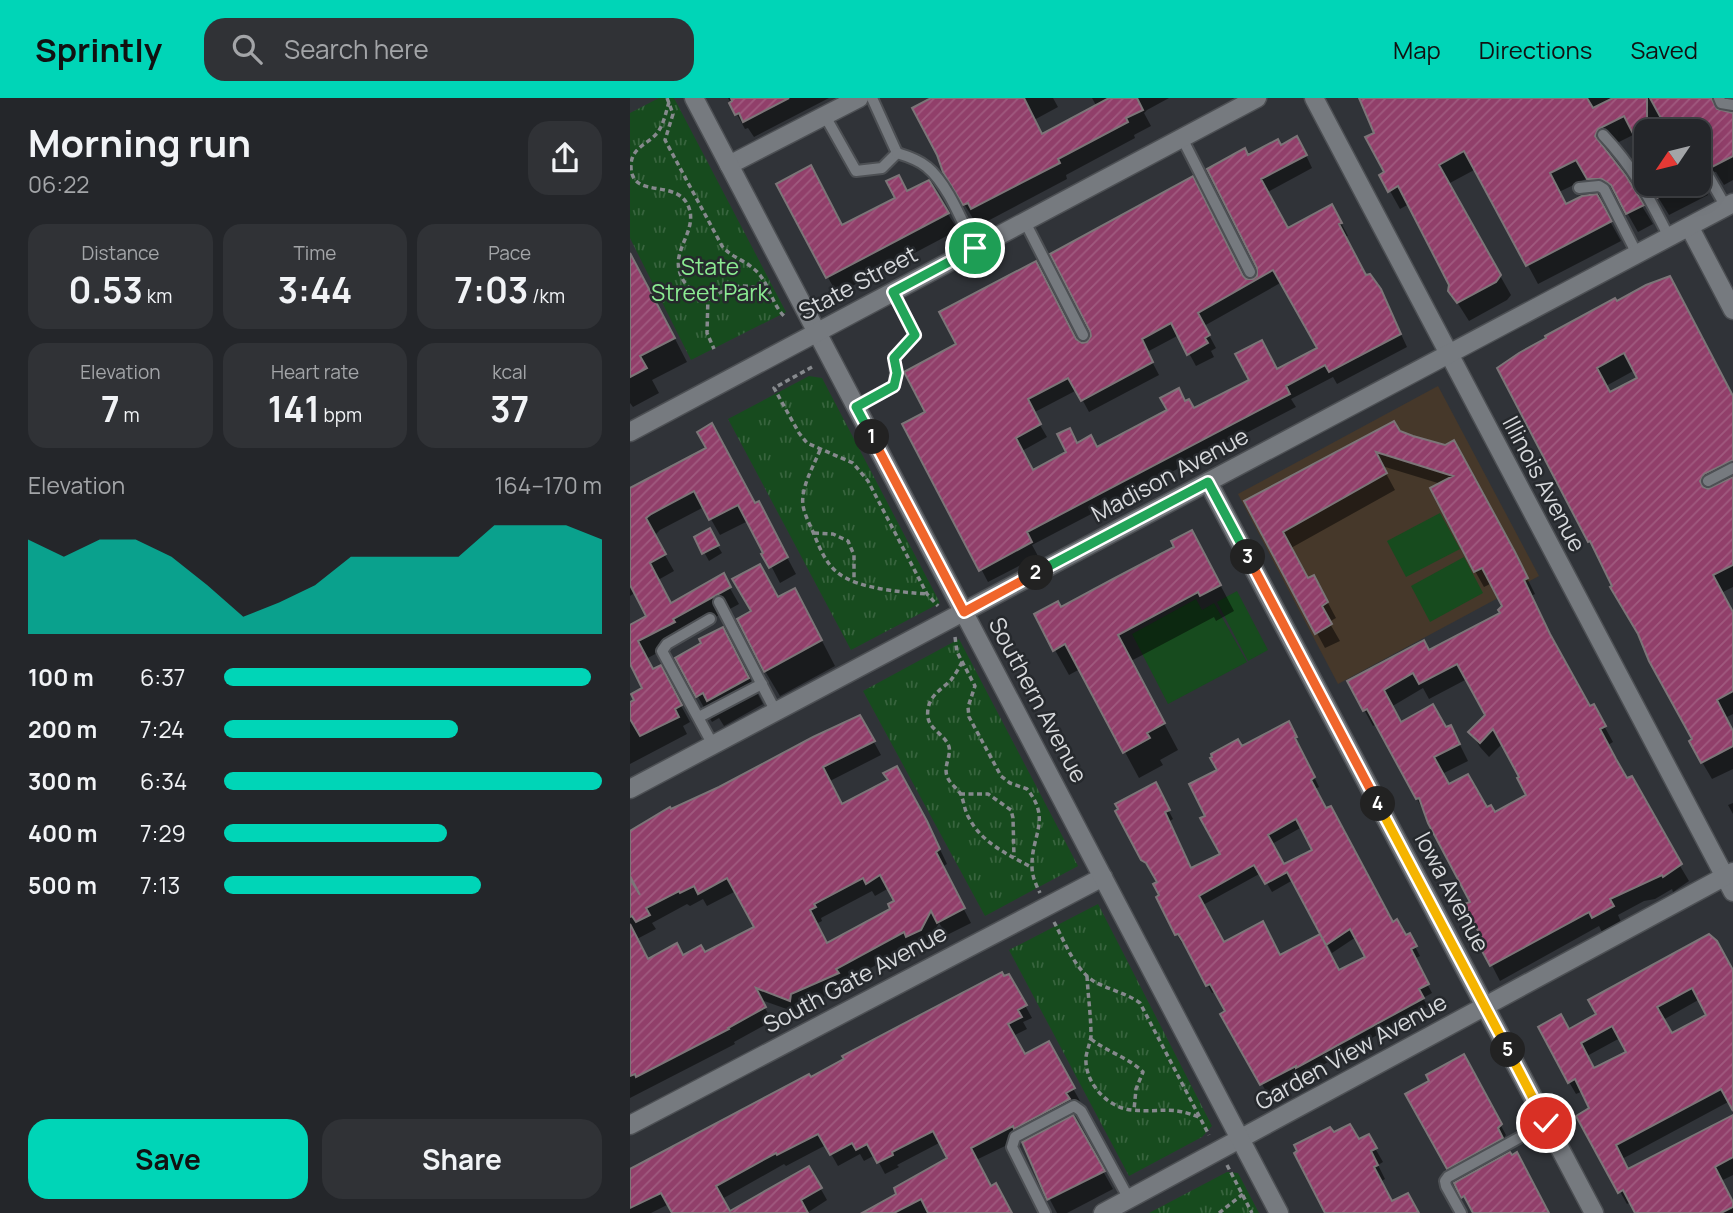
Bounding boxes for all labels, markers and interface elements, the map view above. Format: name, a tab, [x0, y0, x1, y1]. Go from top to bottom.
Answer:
search box	[204, 18, 694, 81]
text: Sprintly	[35, 27, 162, 72]
icon: search	[228, 30, 266, 68]
text: Search here	[284, 31, 429, 67]
text: Map	[1393, 33, 1441, 66]
text: Directions	[1479, 33, 1592, 66]
text: Saved	[1630, 33, 1698, 66]
text: Morning run	[28, 116, 251, 168]
north arrow	[1634, 119, 1712, 196]
map controls	[1634, 119, 1711, 196]
button: share	[528, 121, 602, 195]
text: 06:22	[28, 168, 89, 200]
pin	[945, 218, 1005, 278]
icon: arrive	[956, 229, 994, 267]
street label: State Street	[792, 237, 923, 327]
text: Distance	[81, 240, 159, 266]
text: Time	[294, 240, 336, 266]
text: Pace	[488, 240, 531, 266]
park label: State Street Park	[651, 250, 770, 308]
text: 0.53	[68, 266, 143, 314]
text: 3:44	[278, 266, 352, 314]
text: 7:03	[454, 266, 528, 314]
text: km	[143, 283, 172, 309]
text: /km	[528, 283, 565, 309]
text: Elevation	[80, 359, 160, 385]
text: Heart rate	[271, 359, 359, 385]
text: kcal	[492, 359, 527, 385]
text: 7	[101, 385, 120, 433]
text: 141	[268, 385, 320, 433]
text: 37	[490, 385, 529, 433]
text: m	[120, 402, 140, 428]
text: bpm	[320, 402, 362, 428]
street label: Illinois Avenue	[1496, 410, 1594, 557]
street label: Madison Avenue	[1085, 419, 1254, 529]
pin: 1	[854, 420, 890, 454]
text: 1	[867, 423, 876, 449]
text: Elevation	[28, 469, 125, 501]
text: 164–170 m	[495, 469, 602, 501]
pin: 3	[1230, 540, 1266, 574]
text: 3	[1242, 543, 1253, 569]
pin: 2	[1018, 556, 1054, 590]
text: 2	[1030, 559, 1041, 585]
street label: Southern Avenue	[982, 611, 1096, 788]
text: 100 m	[28, 661, 94, 693]
text: 6:37	[140, 661, 185, 693]
text: 200 m	[28, 713, 97, 745]
text: 7:24	[140, 713, 185, 745]
text: 300 m	[28, 765, 97, 797]
text: 6:34	[140, 765, 187, 797]
pin: 4	[1360, 786, 1396, 822]
text: 4	[1372, 790, 1383, 816]
text: 400 m	[28, 817, 98, 849]
text: 7:29	[140, 817, 186, 849]
street label: Iowa Avenue	[1408, 826, 1498, 957]
text: 500 m	[28, 869, 97, 901]
text: 7:13	[140, 869, 180, 901]
street label: South Gate Avenue	[757, 916, 952, 1040]
street label: Garden View Avenue	[1249, 985, 1452, 1117]
pin: 5	[1490, 1032, 1526, 1068]
text: 5	[1502, 1036, 1513, 1062]
pin	[1516, 1093, 1576, 1153]
icon: check	[1527, 1104, 1565, 1142]
button: Save	[28, 1119, 308, 1199]
button: Share	[322, 1119, 602, 1199]

